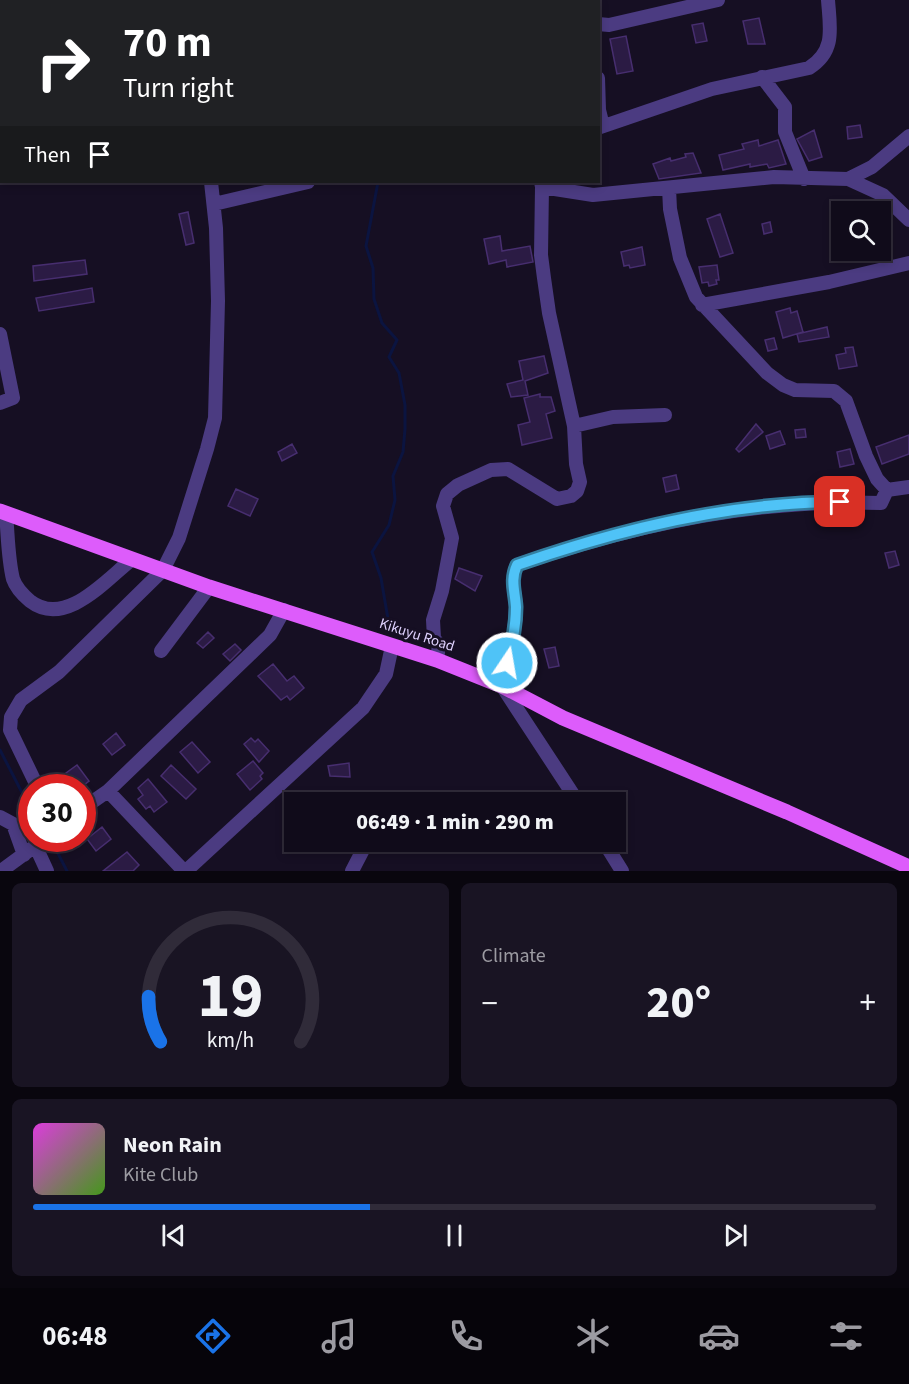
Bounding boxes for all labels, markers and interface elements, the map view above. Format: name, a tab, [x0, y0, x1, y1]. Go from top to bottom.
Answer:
text: 70 m	[123, 13, 212, 73]
icon: right	[24, 24, 102, 102]
text: Turn right	[123, 69, 234, 108]
icon: arrive	[83, 138, 116, 171]
text: Then	[24, 139, 71, 171]
map controls	[831, 201, 891, 261]
button: search	[831, 201, 891, 261]
pin	[814, 476, 865, 527]
icon: arrive	[823, 485, 856, 518]
street label: Kikuyu Road	[377, 613, 457, 657]
position arrow	[475, 631, 539, 695]
speed limit sign: 30	[18, 774, 96, 852]
text: 06:49 · 1 min · 290 m	[356, 806, 554, 838]
text: Climate	[482, 942, 546, 970]
text: 19	[197, 952, 263, 1041]
text: 20°	[646, 971, 711, 1035]
text: −	[482, 980, 498, 1027]
text: +	[860, 980, 876, 1027]
text: km/h	[206, 1025, 254, 1056]
text: Neon Rain	[123, 1129, 222, 1161]
text: Kite Club	[123, 1161, 198, 1189]
icon: previous	[157, 1219, 190, 1252]
icon: pause	[438, 1219, 471, 1252]
icon: next	[719, 1219, 752, 1252]
icon: directions	[192, 1315, 234, 1357]
icon: music	[318, 1315, 360, 1357]
icon: phone	[445, 1315, 487, 1357]
icon: climate	[572, 1315, 614, 1357]
icon: car	[698, 1315, 740, 1357]
icon: filters	[825, 1315, 867, 1357]
text: 06:48	[42, 1317, 107, 1356]

